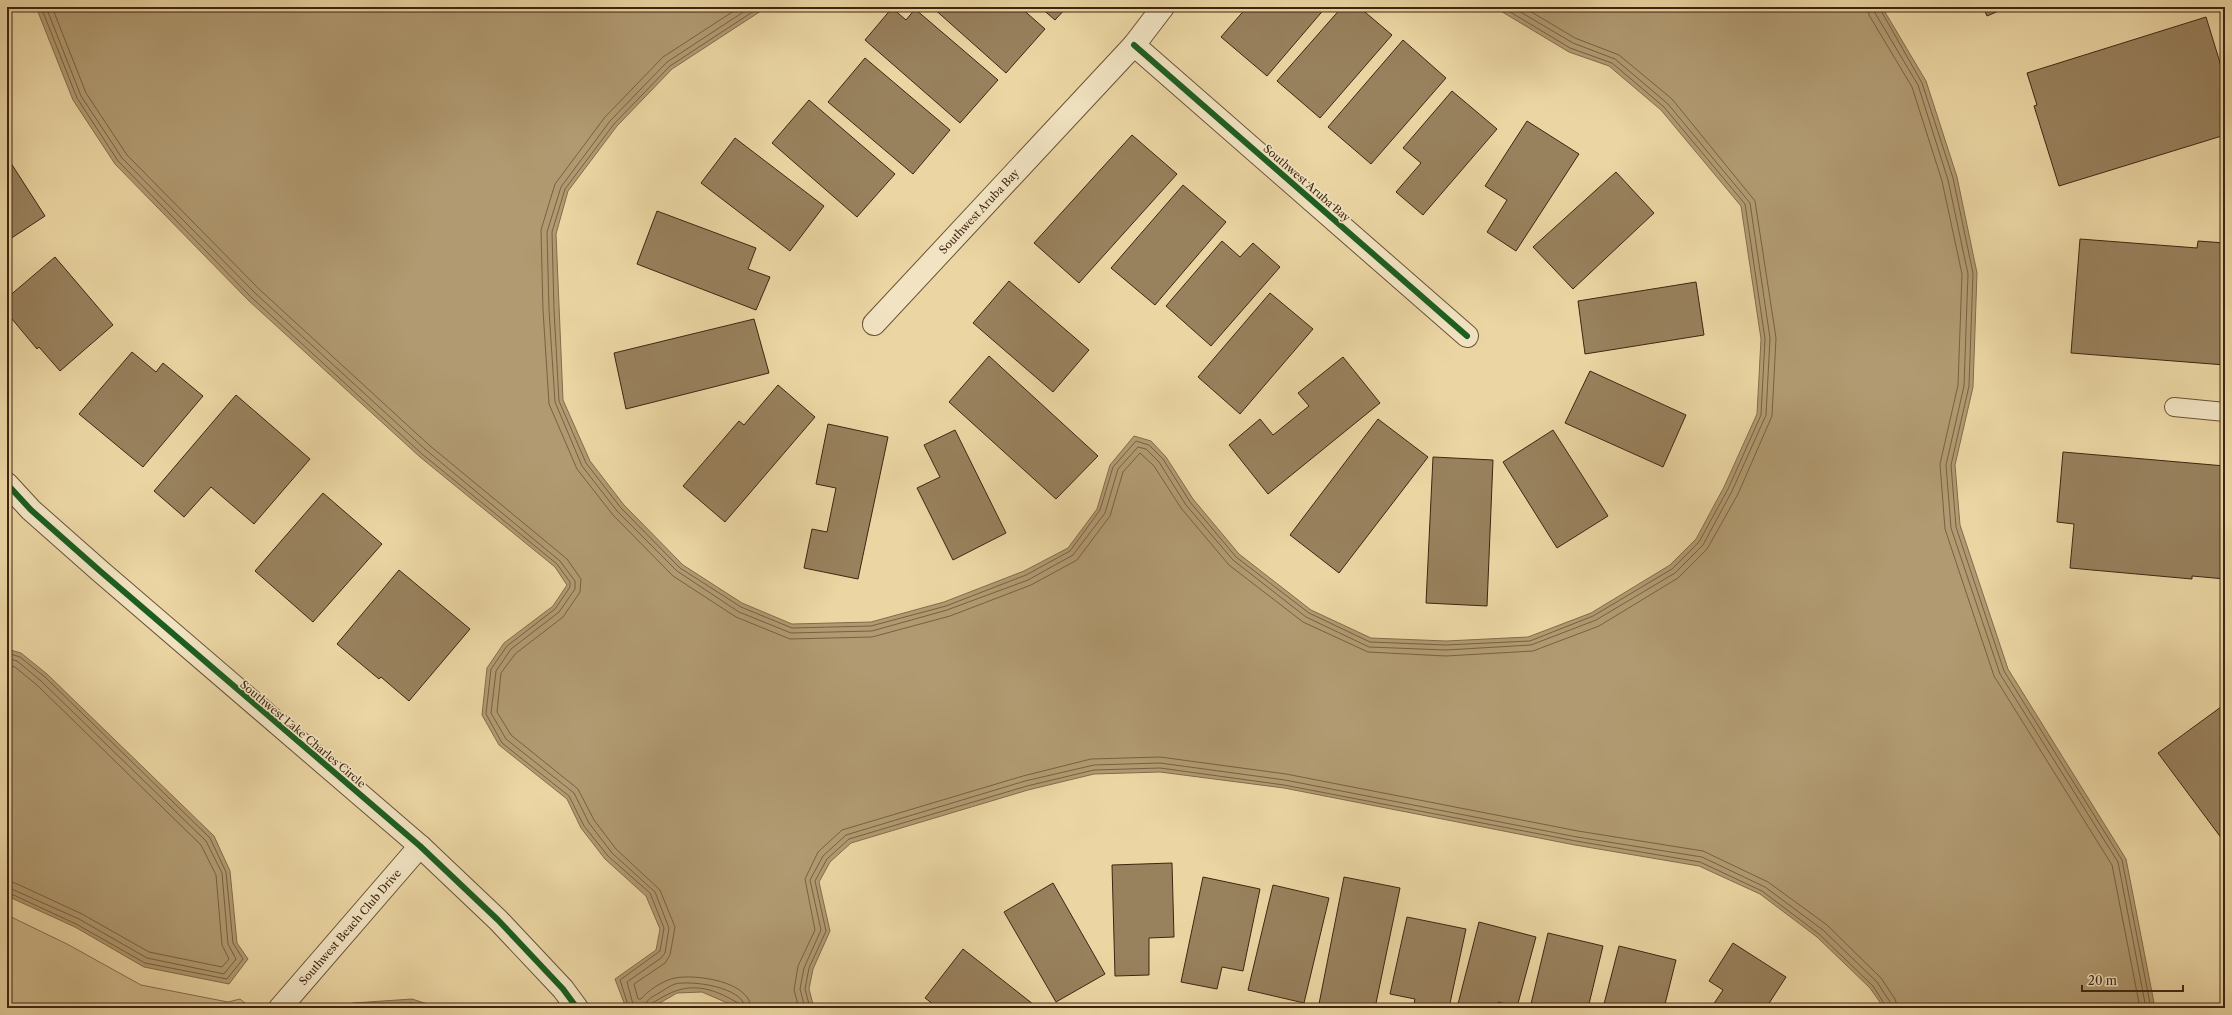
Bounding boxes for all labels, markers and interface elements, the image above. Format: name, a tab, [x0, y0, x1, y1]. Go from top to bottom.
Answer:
street label: Southwest Aruba Bay	[1261, 141, 1354, 225]
street label: Southwest Aruba Bay	[936, 165, 1023, 257]
street label: Southwest Lake Charles Circle	[237, 677, 369, 791]
street label: Southwest Beach Club Drive	[296, 866, 404, 988]
scale bar	[2082, 967, 2183, 993]
text: 20 m	[2088, 973, 2117, 988]

